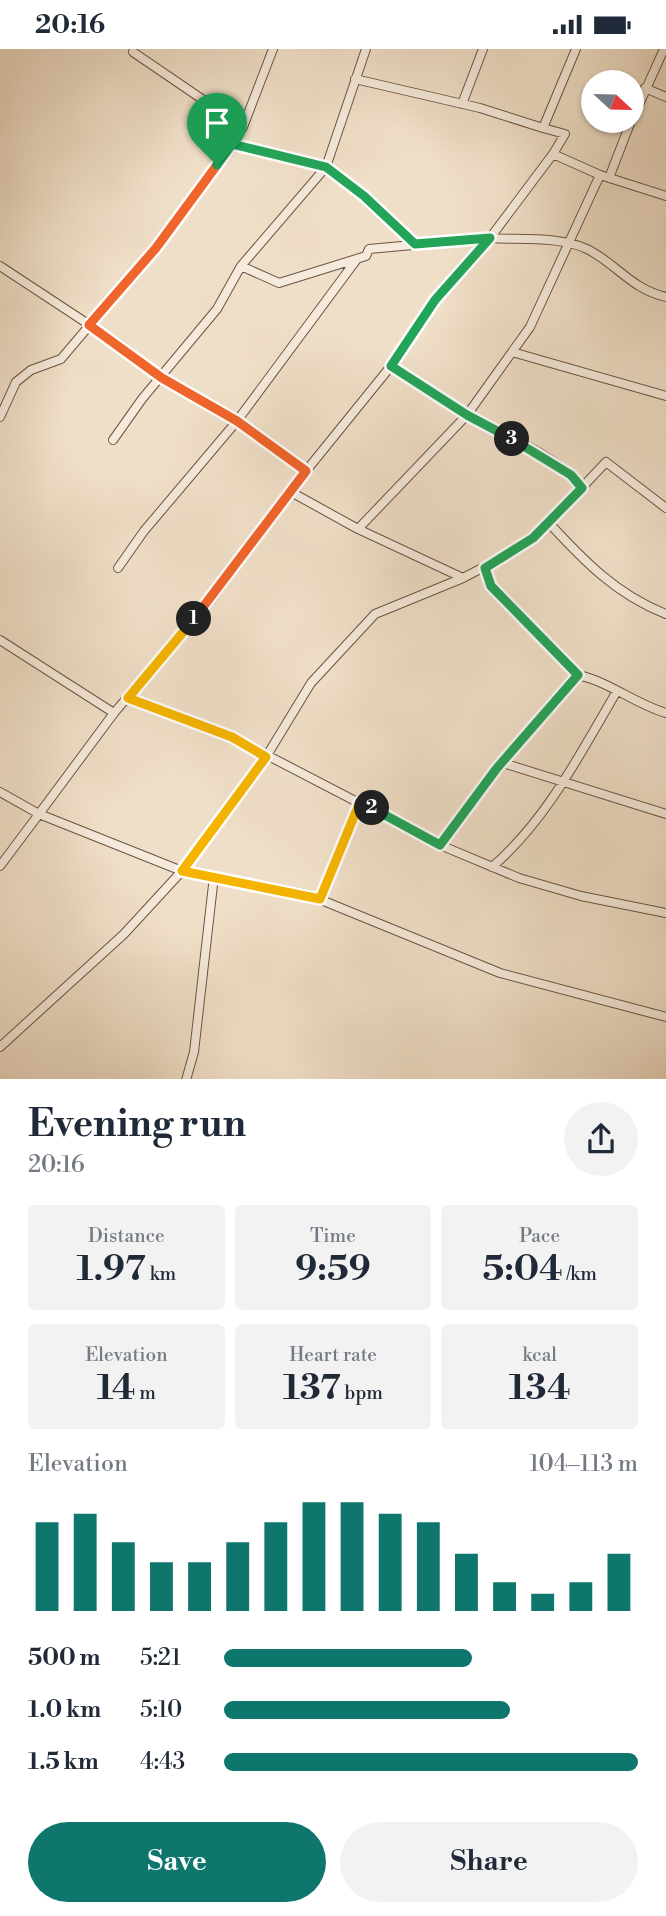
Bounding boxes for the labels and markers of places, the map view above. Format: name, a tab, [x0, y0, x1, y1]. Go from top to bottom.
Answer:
pin	[187, 93, 247, 165]
pin: 3	[494, 421, 530, 457]
pin: 1	[176, 601, 212, 637]
pin: 2	[354, 791, 390, 825]

